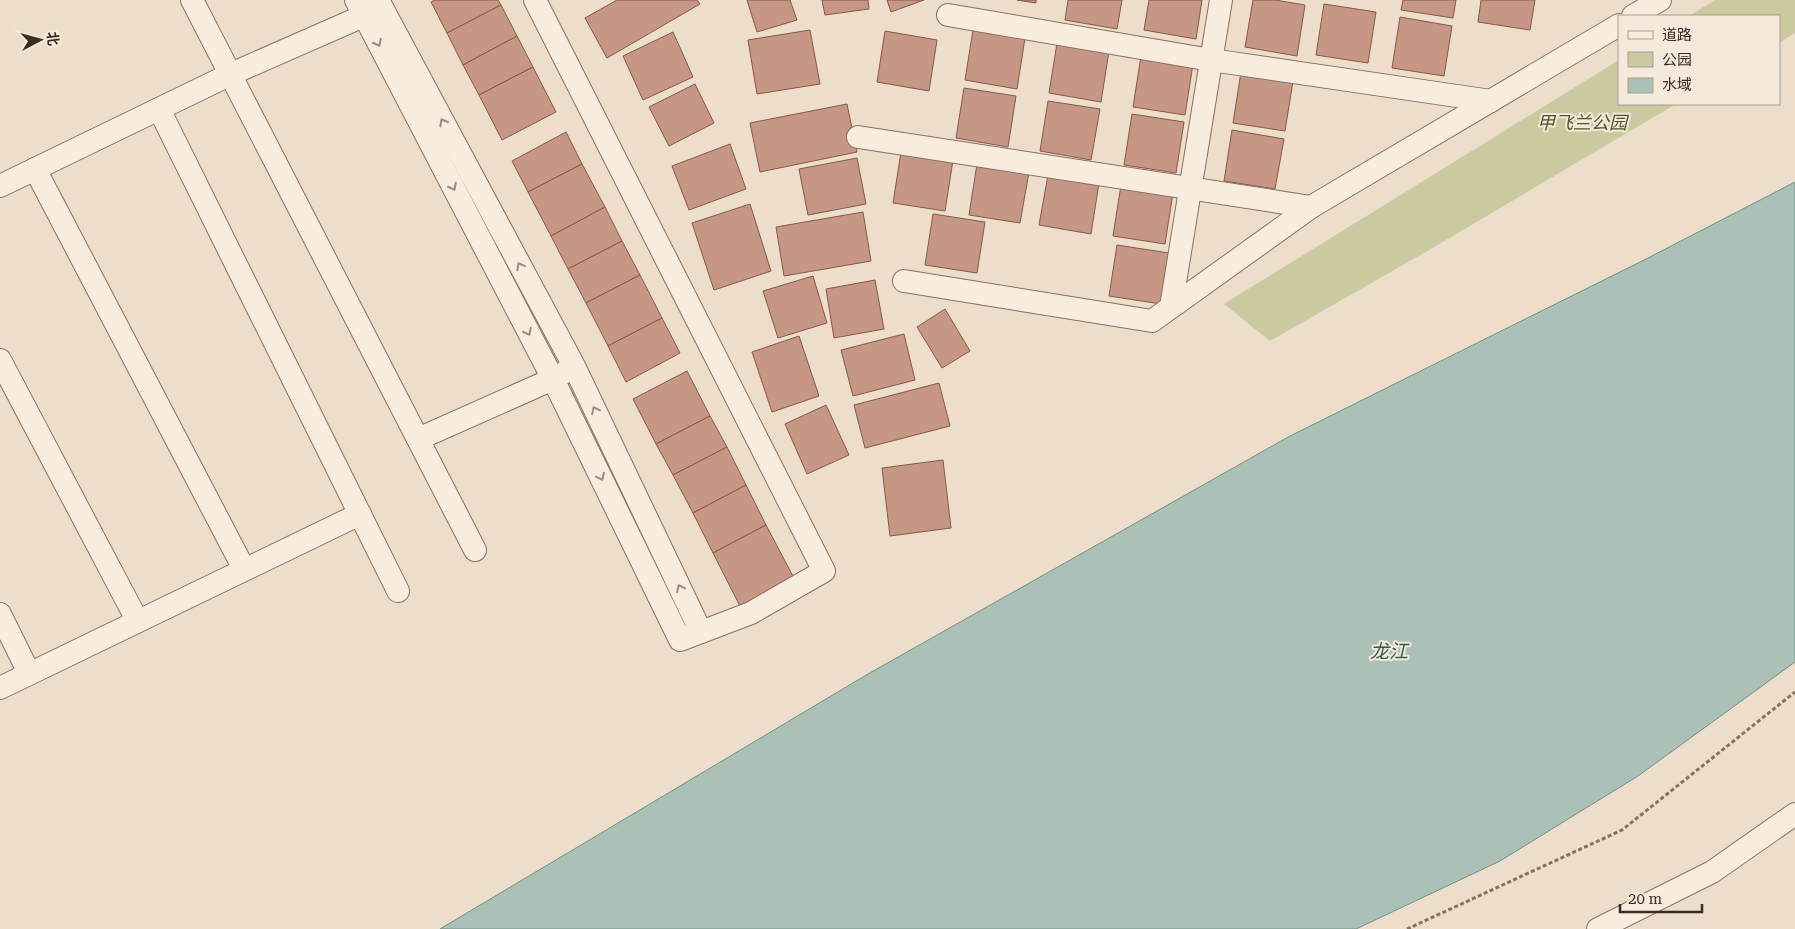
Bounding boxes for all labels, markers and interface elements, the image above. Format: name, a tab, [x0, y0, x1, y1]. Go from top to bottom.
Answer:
north arrow	[15, 15, 65, 65]
legend	[1618, 15, 1780, 105]
text: 道路	[1662, 26, 1692, 44]
text: 北	[44, 31, 62, 46]
one-way arrow	[372, 38, 382, 47]
text: 公园	[1662, 51, 1692, 69]
text: 水域	[1662, 76, 1692, 94]
park label: 甲飞兰公园	[1537, 112, 1630, 133]
one-way arrow	[439, 118, 449, 127]
one-way arrow	[447, 182, 457, 191]
one-way arrow	[516, 262, 526, 271]
one-way arrow	[522, 326, 532, 335]
one-way arrow	[590, 406, 601, 415]
one-way arrow	[594, 472, 605, 481]
one-way arrow	[676, 584, 686, 593]
water label: 龙江	[1370, 640, 1410, 663]
scale bar	[1620, 882, 1702, 914]
text: 20 m	[1628, 890, 1663, 908]

